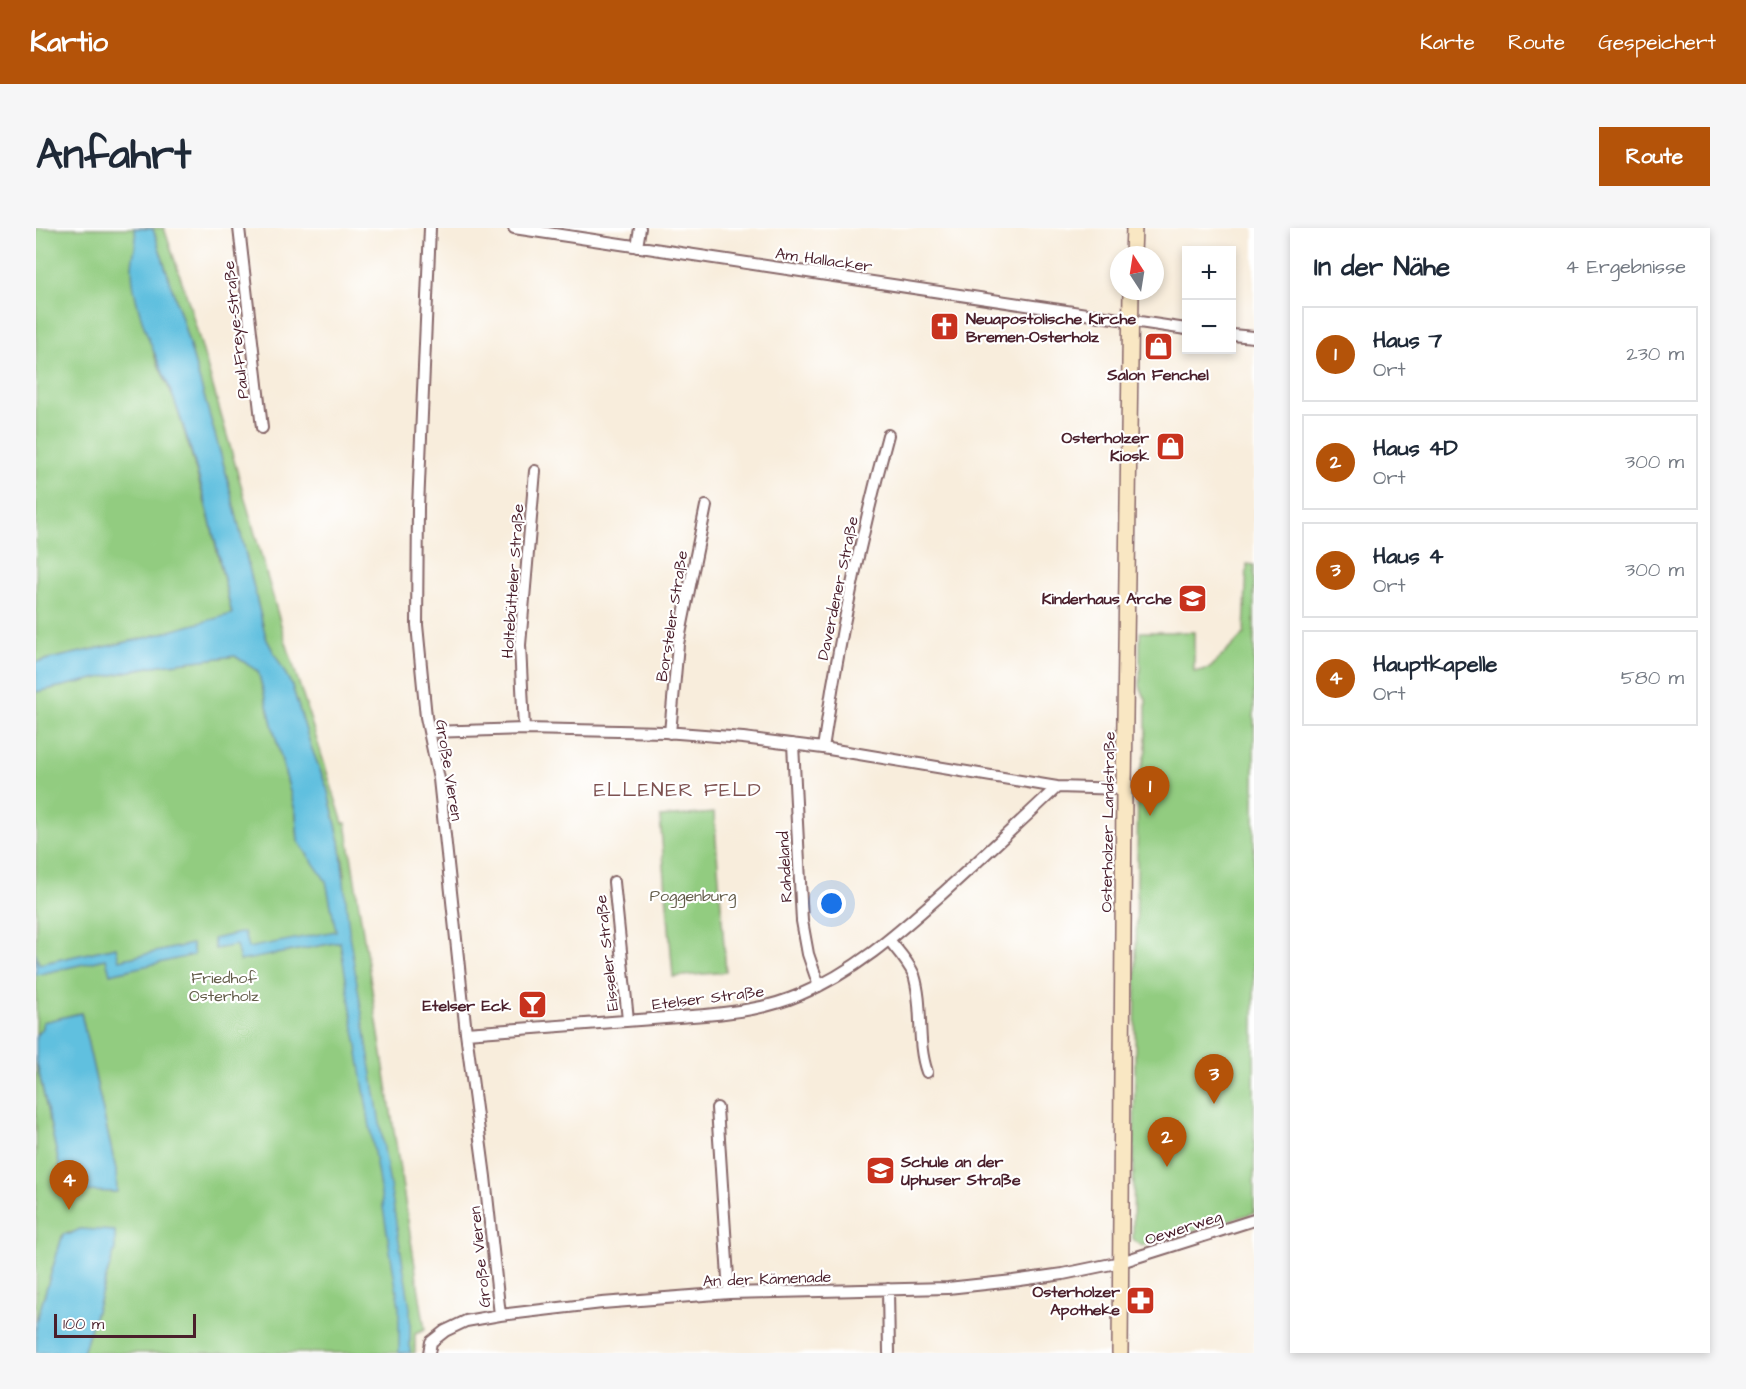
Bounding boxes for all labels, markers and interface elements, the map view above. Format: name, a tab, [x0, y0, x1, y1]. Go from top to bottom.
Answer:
text: Kartio	[30, 23, 108, 62]
text: Karte	[1420, 28, 1475, 57]
text: Route	[1508, 28, 1565, 57]
text: Gespeichert	[1598, 28, 1716, 57]
text: Anfahrt	[36, 127, 191, 185]
button: Route	[1599, 127, 1710, 186]
street label: Am Hallacker	[774, 242, 874, 278]
north arrow	[1110, 246, 1164, 300]
map controls	[1182, 246, 1236, 354]
button: +	[1182, 246, 1236, 300]
text: In der Nähe	[1314, 249, 1450, 285]
text: 4 Ergebnisse	[1565, 253, 1686, 281]
street label: Paul-Freye-Straße	[218, 259, 255, 400]
button: −	[1182, 300, 1236, 354]
place label: Neuapostolische Kirche Bremen-Osterholz	[966, 308, 1136, 348]
church icon: Neuapostolische Kirche Bremen-Osterholz	[929, 311, 961, 343]
text: Haus 7	[1373, 325, 1442, 356]
shop icon: Salon Fenchel	[1142, 330, 1174, 362]
text: 1	[1334, 340, 1337, 368]
text: 230 m	[1626, 340, 1684, 368]
text: Ort	[1373, 356, 1406, 384]
place label: Salon Fenchel	[1106, 364, 1209, 386]
place label: Osterholzer Kiosk	[1061, 427, 1149, 467]
shop icon: Osterholzer Kiosk	[1154, 430, 1186, 462]
text: Haus 4D	[1373, 433, 1458, 464]
text: 2	[1330, 448, 1341, 476]
text: 300 m	[1625, 448, 1684, 476]
text: Ort	[1373, 464, 1406, 492]
street label: Holtebütteler Straße	[497, 503, 529, 659]
street label: Daverdener Straße	[812, 514, 864, 662]
text: Haus 4	[1373, 541, 1444, 572]
street label: Borsteler Straße	[651, 549, 693, 683]
text: 3	[1330, 556, 1341, 584]
text: 300 m	[1625, 556, 1684, 584]
text: Ort	[1373, 572, 1406, 600]
school or university icon: Kinderhaus Arche	[1177, 582, 1209, 614]
place label: Kinderhaus Arche	[1042, 588, 1172, 610]
text: Hauptkapelle	[1373, 649, 1498, 680]
text: 4	[1329, 664, 1342, 692]
text: 580 m	[1621, 664, 1684, 692]
text: Ort	[1373, 680, 1406, 708]
street label: Große Vieren	[430, 718, 468, 822]
street label: Osterholzer Landstraße	[1095, 731, 1121, 913]
pin: 1	[1130, 766, 1170, 816]
district label: ELLENER FELD	[594, 776, 762, 804]
street label: Rahdeland	[772, 831, 798, 903]
park label: Poggenburg	[650, 885, 736, 908]
your location	[817, 889, 846, 918]
street label: Eisseler Straße	[590, 893, 624, 1012]
park label: Friedhof Osterholz	[189, 967, 259, 1007]
street label: Etelser Straße	[651, 980, 766, 1016]
bar icon: Etelser Eck	[516, 989, 548, 1021]
place label: Etelser Eck	[423, 995, 511, 1017]
pin: 3	[1194, 1054, 1234, 1104]
pin: 2	[1148, 1118, 1186, 1167]
place label: Schule an der Uphuser Straße	[900, 1151, 1021, 1191]
school or university icon: Schule an der Uphuser Straße	[864, 1154, 896, 1186]
pin: 4	[50, 1160, 88, 1210]
street label: Große Vieren	[464, 1205, 496, 1309]
street label: Oewerweg	[1142, 1205, 1225, 1252]
street label: An der Kämenade	[702, 1266, 832, 1292]
place label: Osterholzer Apotheke	[1032, 1281, 1120, 1321]
pharmacy icon: Osterholzer Apotheke	[1125, 1284, 1157, 1316]
scale bar	[54, 1311, 196, 1338]
text: 100 m	[63, 1313, 104, 1335]

